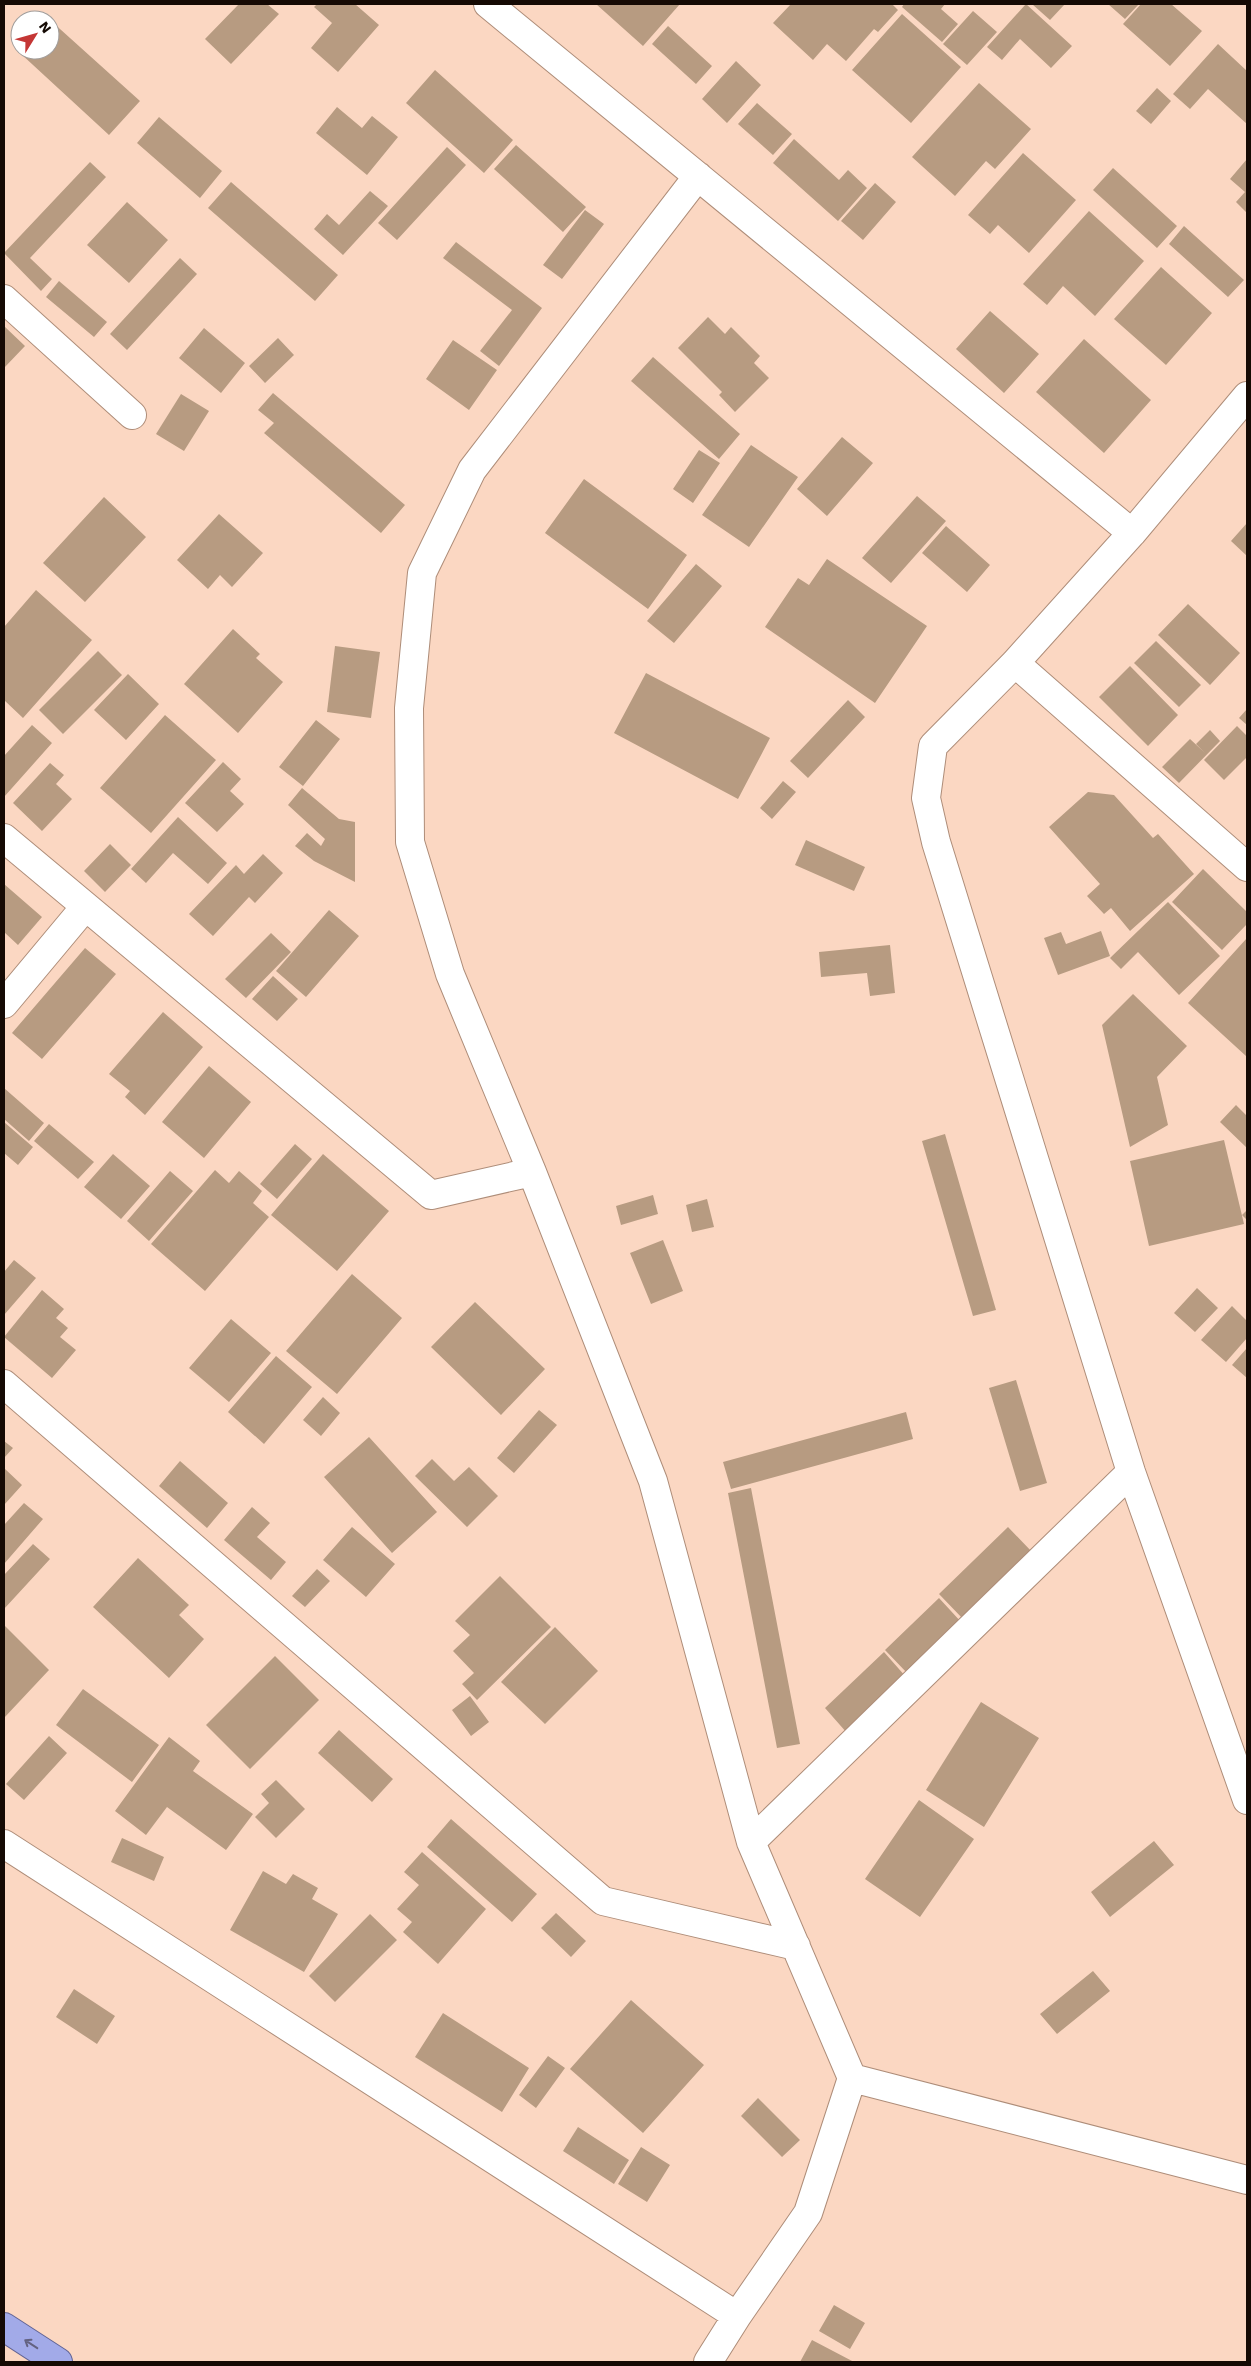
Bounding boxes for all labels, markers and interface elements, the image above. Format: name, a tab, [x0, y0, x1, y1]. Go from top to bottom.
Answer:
north arrow	[10, 10, 60, 60]
text: N	[36, 18, 55, 36]
one-way arrow	[24, 2339, 38, 2350]

